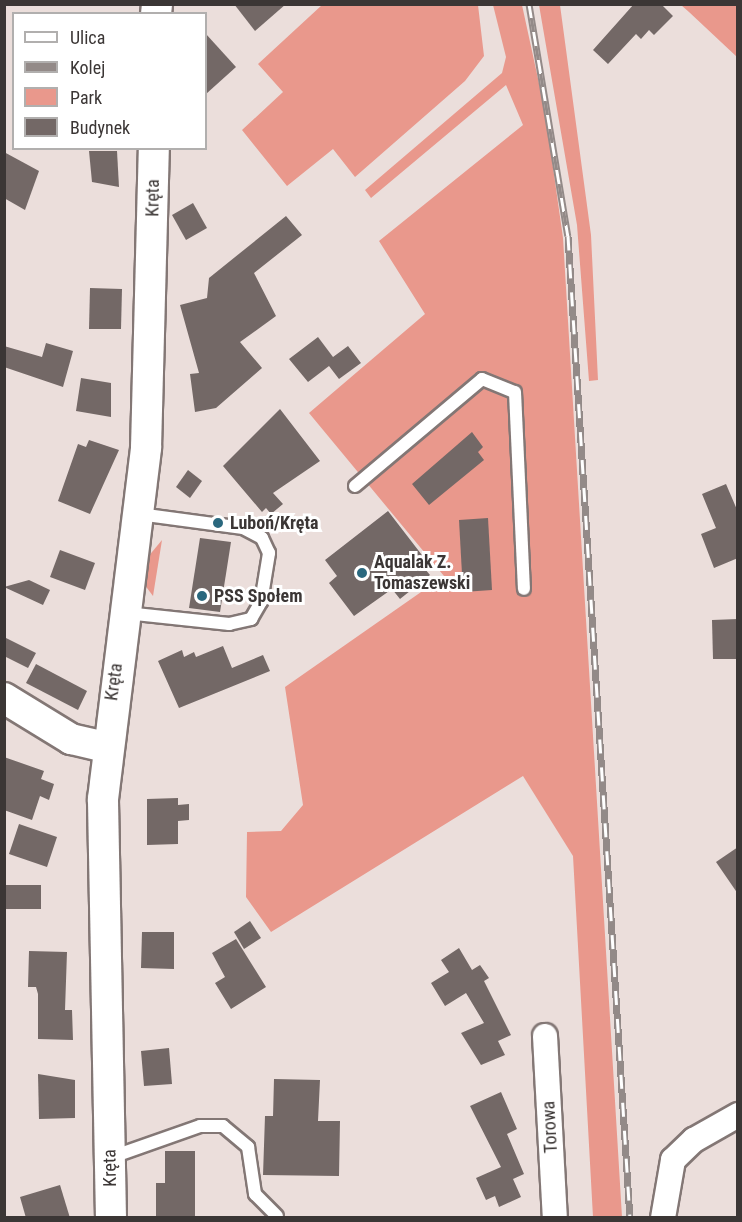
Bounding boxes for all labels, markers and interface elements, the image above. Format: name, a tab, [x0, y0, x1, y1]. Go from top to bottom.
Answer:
legend	[12, 12, 207, 150]
text: Ulica	[70, 27, 105, 48]
text: Kolej	[70, 57, 105, 78]
text: Park	[70, 87, 102, 108]
text: Budynek	[70, 117, 130, 138]
street label: Kręta	[142, 179, 164, 217]
place label: Luboń/Kręta	[230, 512, 318, 534]
marker: Luboń/Kręta	[211, 516, 225, 530]
place label: Aqualak Z. Tomaszewski	[374, 552, 470, 594]
marker: Aqualak Z. Tomaszewski	[355, 566, 369, 580]
place label: PSS Społem	[214, 585, 302, 607]
marker: PSS Społem	[195, 589, 209, 603]
street label: Kręta	[101, 662, 127, 702]
street label: Torowa	[538, 1100, 562, 1154]
street label: Kręta	[99, 1149, 121, 1187]

